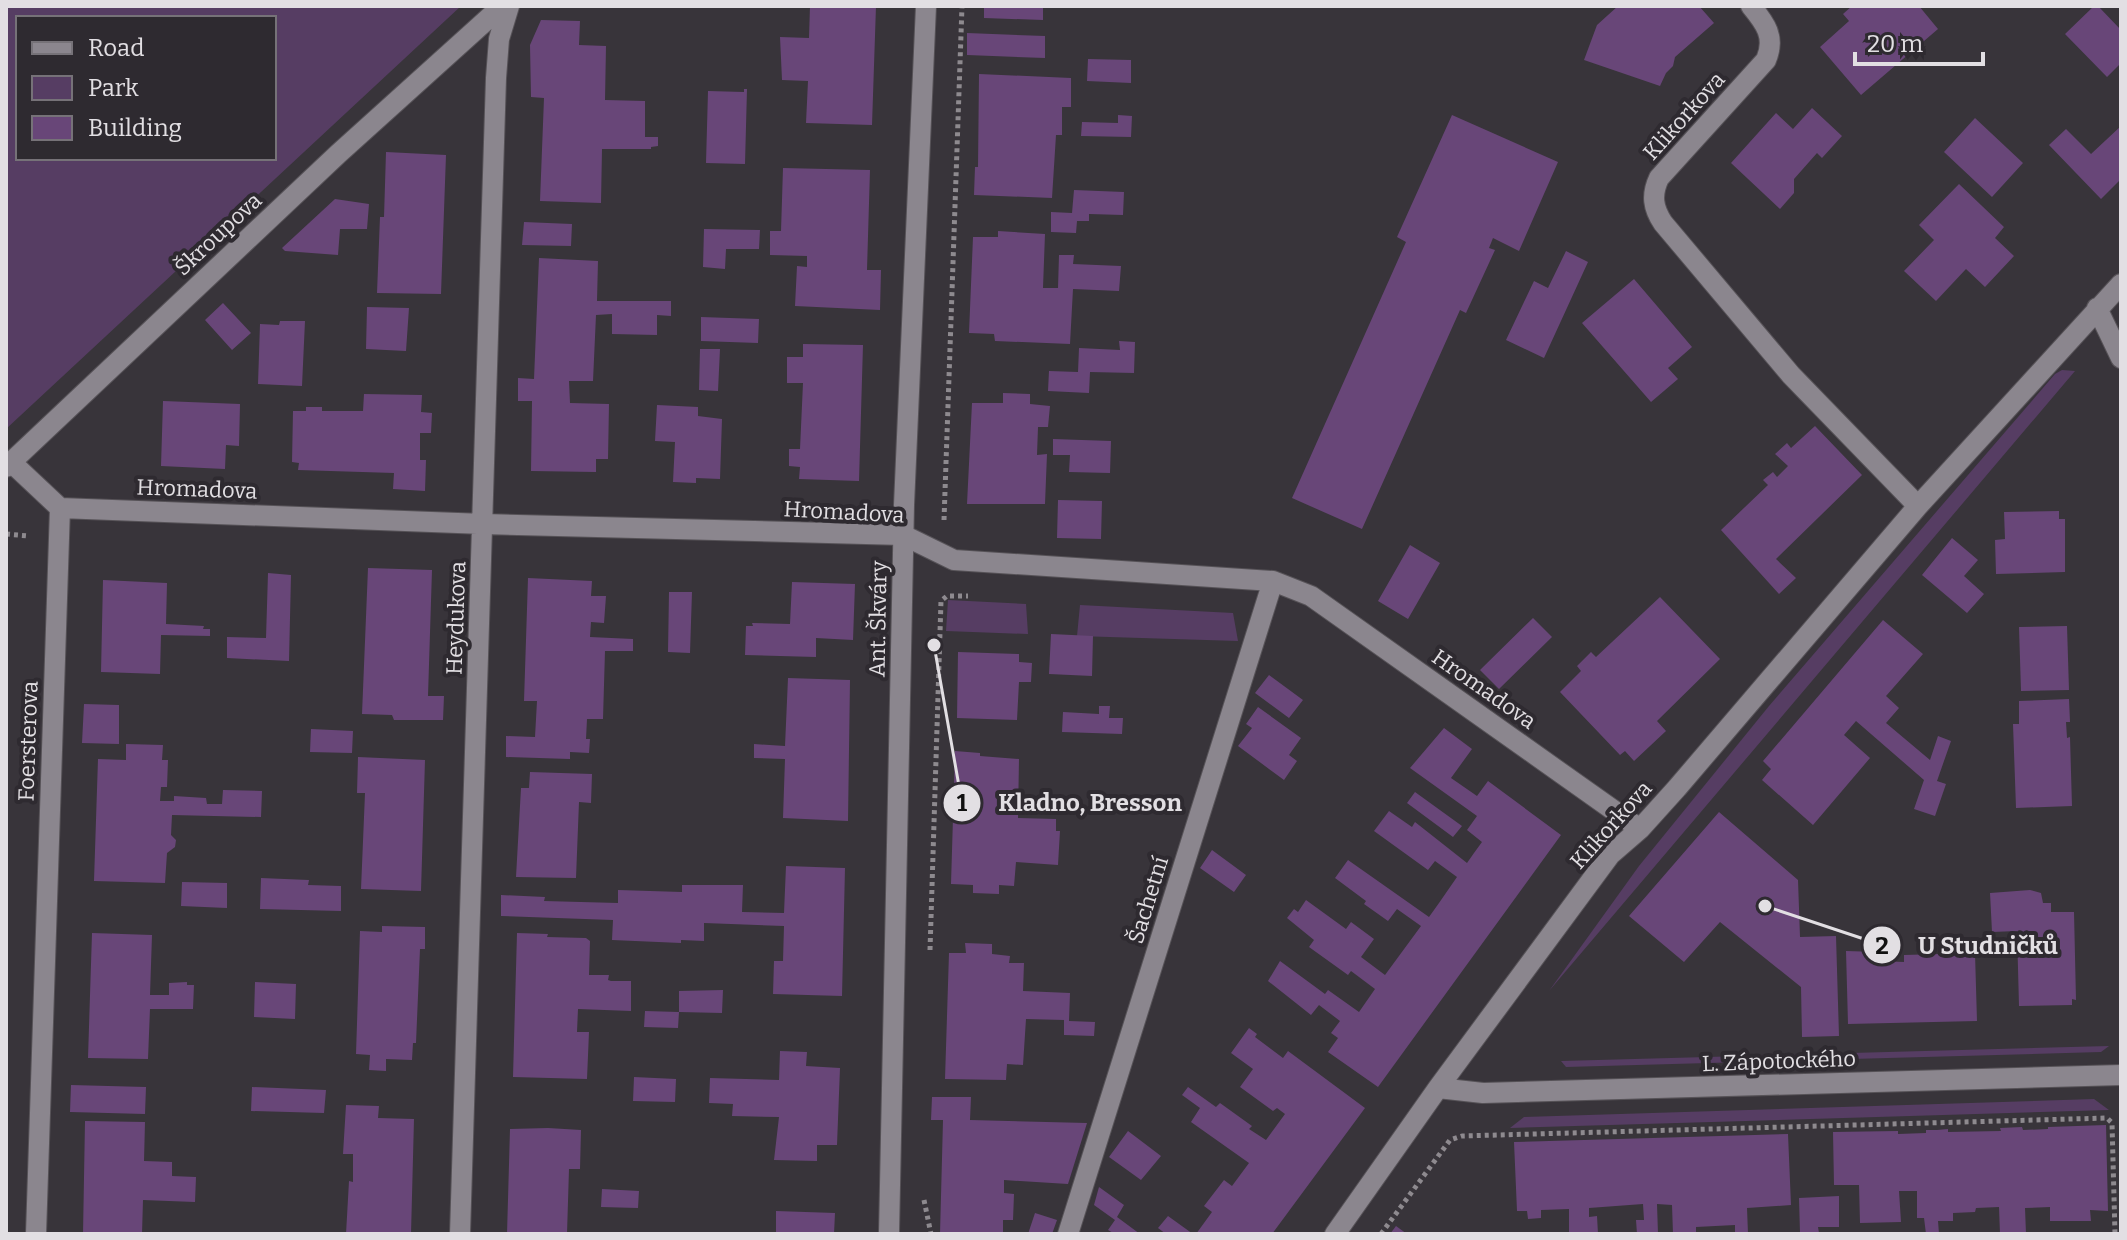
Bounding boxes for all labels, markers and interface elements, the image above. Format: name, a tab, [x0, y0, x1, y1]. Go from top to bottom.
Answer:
legend	[16, 16, 276, 160]
scale bar	[1855, 16, 1983, 66]
text: 20 m	[1867, 30, 1923, 58]
text: Road	[88, 34, 144, 62]
street label: Klikorkova	[1637, 66, 1731, 166]
text: Park	[88, 74, 139, 102]
text: Building	[88, 114, 182, 142]
street label: Škroupova	[169, 187, 267, 281]
street label: Hromadova	[136, 473, 258, 505]
street label: Hromadova	[783, 495, 905, 529]
street label: Ant. Škváry	[863, 560, 893, 677]
street label: Heydukova	[441, 561, 471, 675]
street label: Hromadova	[1427, 643, 1541, 735]
street label: Foersterova	[12, 680, 44, 802]
street label: Klikorkova	[1564, 775, 1658, 875]
callout: Kladno, Bresson	[942, 779, 1198, 827]
text: 1	[957, 789, 968, 817]
text: Kladno, Bresson	[998, 789, 1182, 817]
street label: Šachetní	[1122, 853, 1174, 947]
callout: U Studničků	[1862, 921, 2074, 969]
text: 2	[1875, 932, 1889, 960]
text: U Studničků	[1918, 932, 2058, 960]
street label: L. Zápotockého	[1702, 1045, 1856, 1077]

